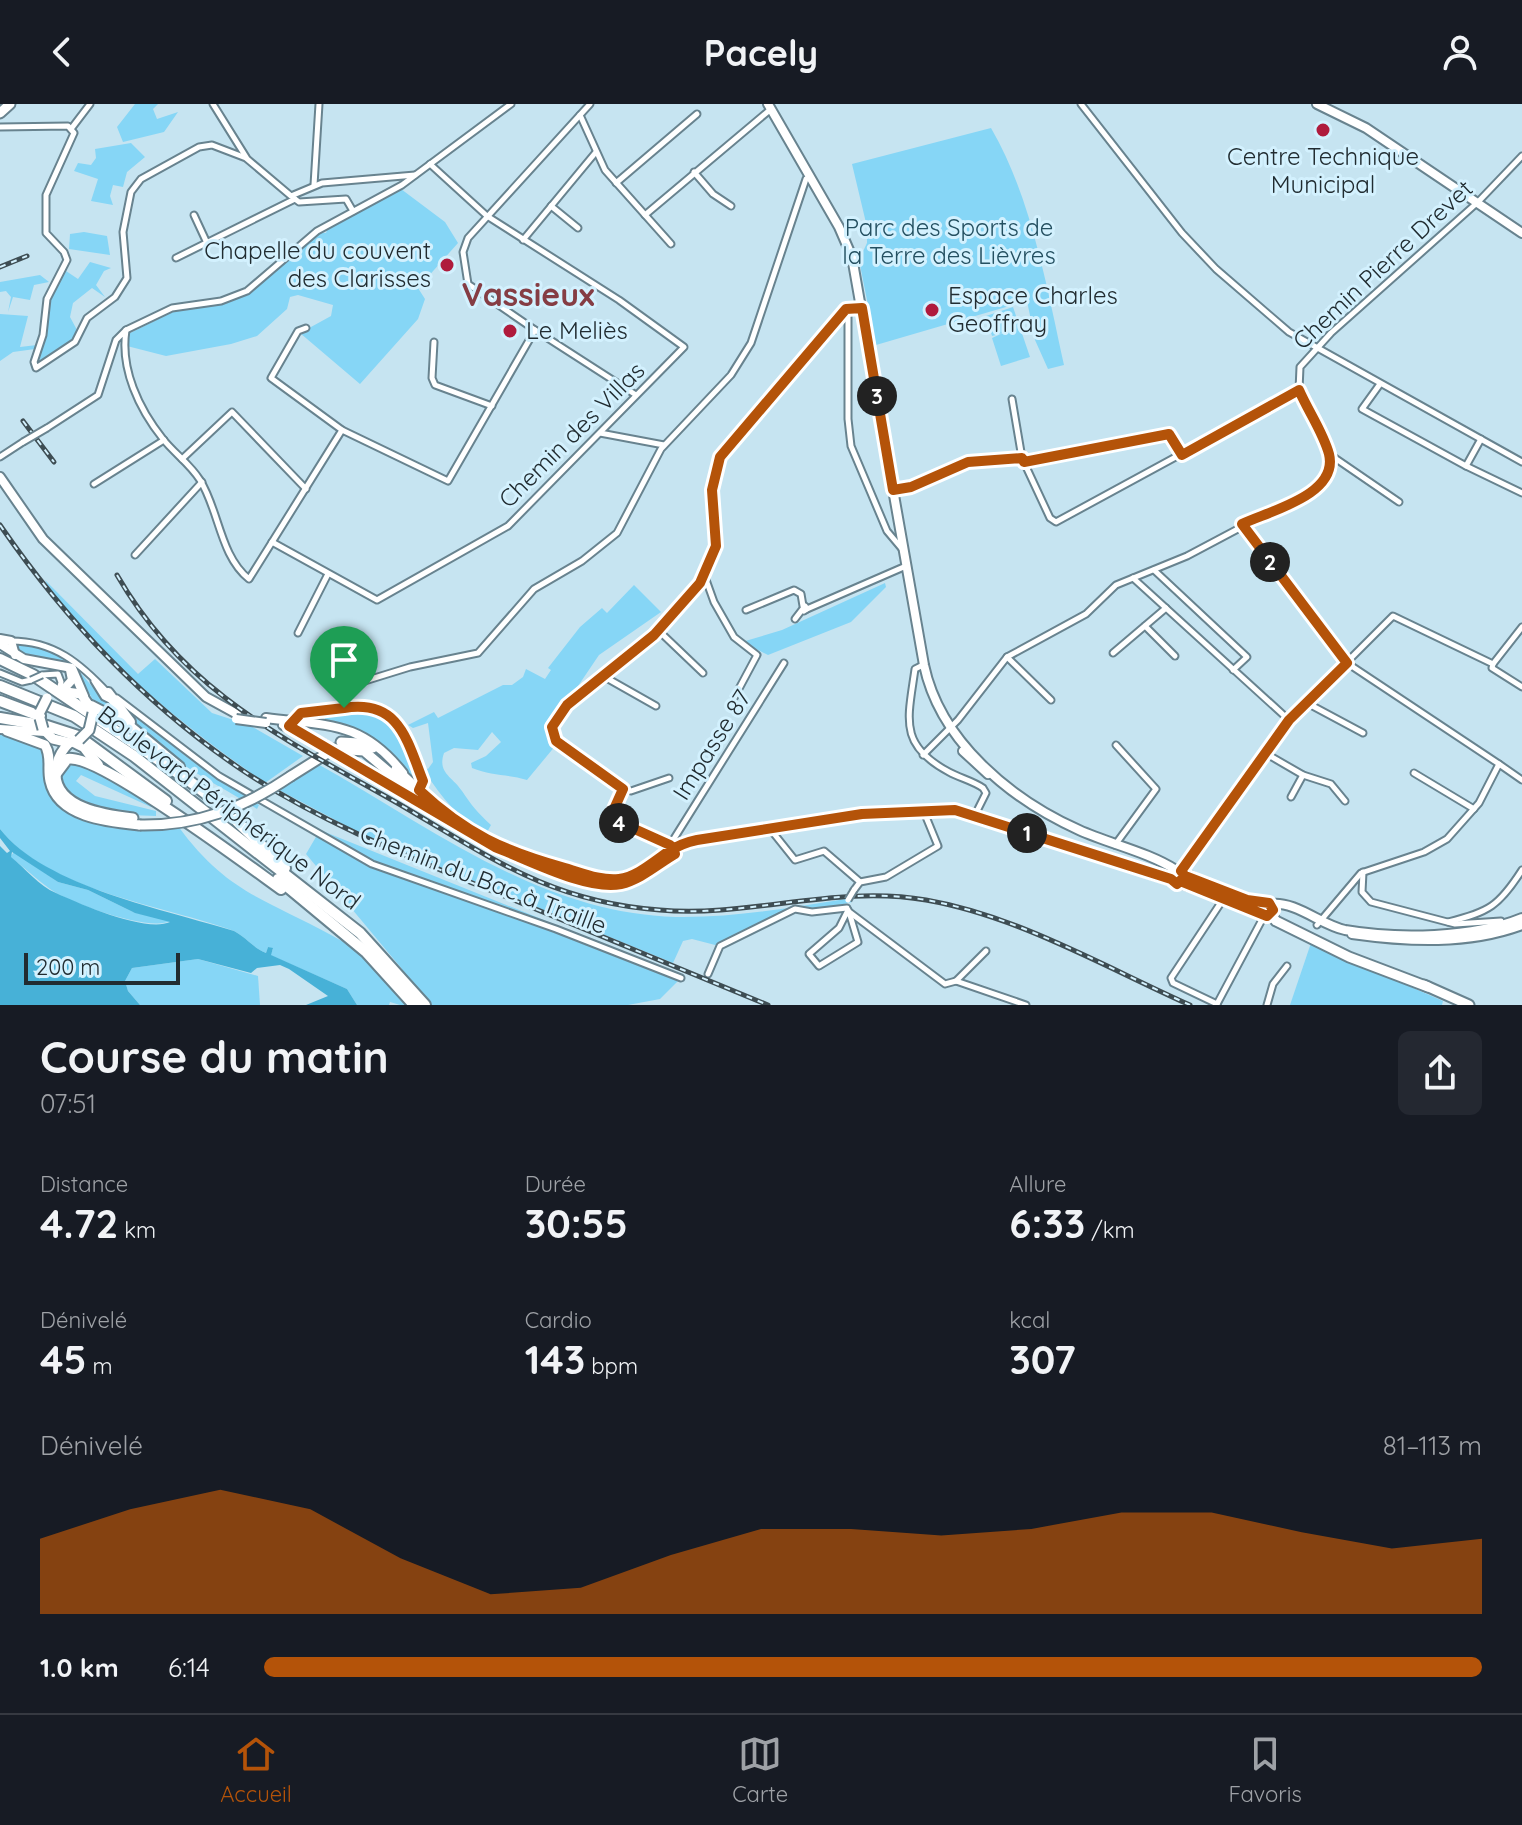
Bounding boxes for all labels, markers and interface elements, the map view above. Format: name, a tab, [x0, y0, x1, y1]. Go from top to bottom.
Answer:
icon: back	[40, 30, 84, 74]
text: Pacely	[704, 30, 818, 75]
icon: person	[1438, 30, 1482, 74]
marker: Centre Technique Municipal	[1314, 121, 1332, 139]
place label: Centre Technique Municipal	[1227, 141, 1419, 199]
street label: Chemin Pierre Drevet	[1286, 173, 1479, 355]
park label: Parc des Sports de la Terre des Lièvres	[842, 212, 1056, 270]
place label: Chapelle du couvent des Clarisses	[204, 235, 431, 293]
marker: Chapelle du couvent des Clarisses	[438, 256, 456, 274]
district label: Vassieux	[461, 274, 595, 314]
place label: Espace Charles Geoffray	[948, 280, 1118, 338]
marker: Espace Charles Geoffray	[923, 301, 941, 319]
place label: Le Meliès	[526, 315, 628, 345]
marker: Le Meliès	[501, 322, 519, 340]
street label: Chemin des Villas	[492, 355, 651, 514]
pin: 3	[857, 376, 897, 416]
text: 3	[871, 382, 883, 410]
pin: 2	[1250, 542, 1290, 582]
text: 2	[1264, 548, 1276, 576]
pin	[310, 626, 378, 708]
icon: arrive	[322, 638, 366, 682]
street label: Impasse 87	[666, 684, 757, 805]
street label: Boulevard Périphérique Nord	[92, 699, 367, 916]
pin: 4	[599, 803, 639, 843]
text: 4	[613, 809, 625, 837]
pin: 1	[1007, 813, 1047, 853]
street label: Chemin du Bac à Traille	[356, 818, 611, 940]
text: 1	[1023, 819, 1031, 847]
scale bar	[24, 949, 180, 985]
text: 200 m	[36, 953, 100, 981]
text: Course du matin	[40, 1029, 389, 1084]
button: share	[1398, 1031, 1482, 1115]
text: 07:51	[40, 1087, 96, 1120]
text: Distance	[40, 1170, 128, 1198]
text: Durée	[525, 1170, 586, 1198]
text: Allure	[1009, 1170, 1067, 1198]
text: 4.72	[40, 1198, 118, 1248]
text: 30:55	[525, 1198, 628, 1248]
text: 6:33	[1009, 1198, 1085, 1248]
text: km	[118, 1216, 156, 1244]
text: /km	[1085, 1216, 1135, 1244]
text: Dénivelé	[40, 1306, 127, 1334]
text: Cardio	[525, 1306, 592, 1334]
text: kcal	[1009, 1306, 1050, 1334]
text: 45	[40, 1334, 87, 1384]
text: 143	[525, 1334, 585, 1384]
text: 307	[1009, 1334, 1076, 1384]
text: m	[87, 1352, 113, 1380]
text: bpm	[585, 1352, 638, 1380]
text: Dénivelé	[40, 1429, 143, 1462]
text: 81–113 m	[1383, 1429, 1482, 1462]
text: 1.0 km	[40, 1651, 119, 1684]
text: 6:14	[168, 1651, 210, 1684]
tab: Accueil	[220, 1732, 292, 1808]
tab: Carte	[732, 1732, 788, 1808]
tab: Favoris	[1228, 1732, 1302, 1808]

